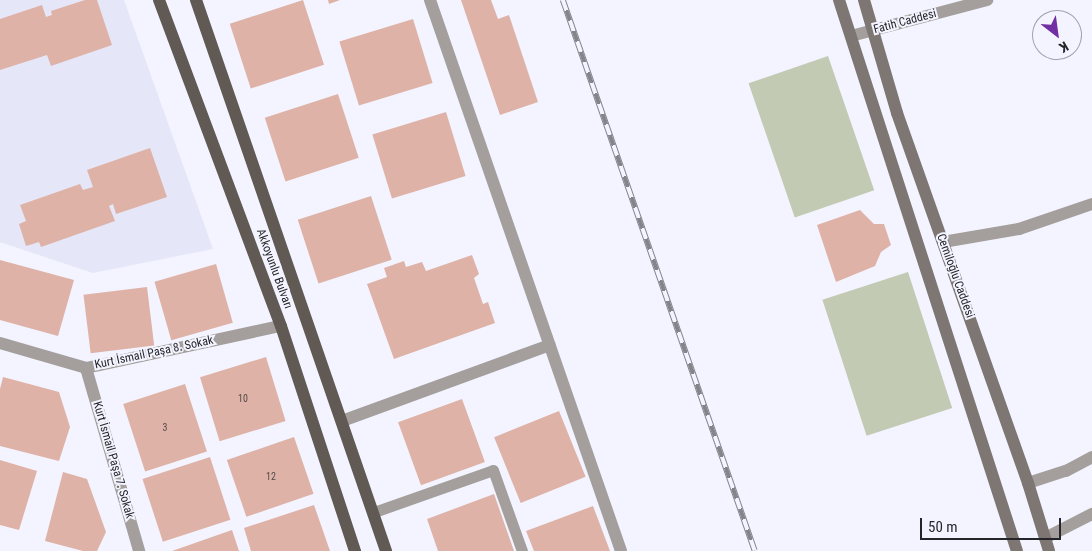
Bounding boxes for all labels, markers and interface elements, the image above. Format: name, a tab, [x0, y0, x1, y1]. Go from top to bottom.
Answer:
street label: Fatih Caddesi	[872, 7, 938, 37]
north arrow	[1032, 10, 1082, 60]
text: K	[1057, 38, 1071, 56]
street label: Akkoyunlu Bulvarı	[253, 227, 295, 311]
street label: Cemiloğlu Caddesi	[933, 232, 977, 320]
street label: Kurt İsmail Paşa 8. Sokak	[93, 333, 215, 373]
house number: 10	[238, 393, 248, 405]
street label: Kurt İsmail Paşa 7. Sokak	[89, 400, 137, 520]
house number: 3	[163, 422, 167, 434]
house number: 12	[266, 471, 276, 483]
scale bar	[922, 508, 1063, 540]
text: 50 m	[928, 518, 958, 536]

